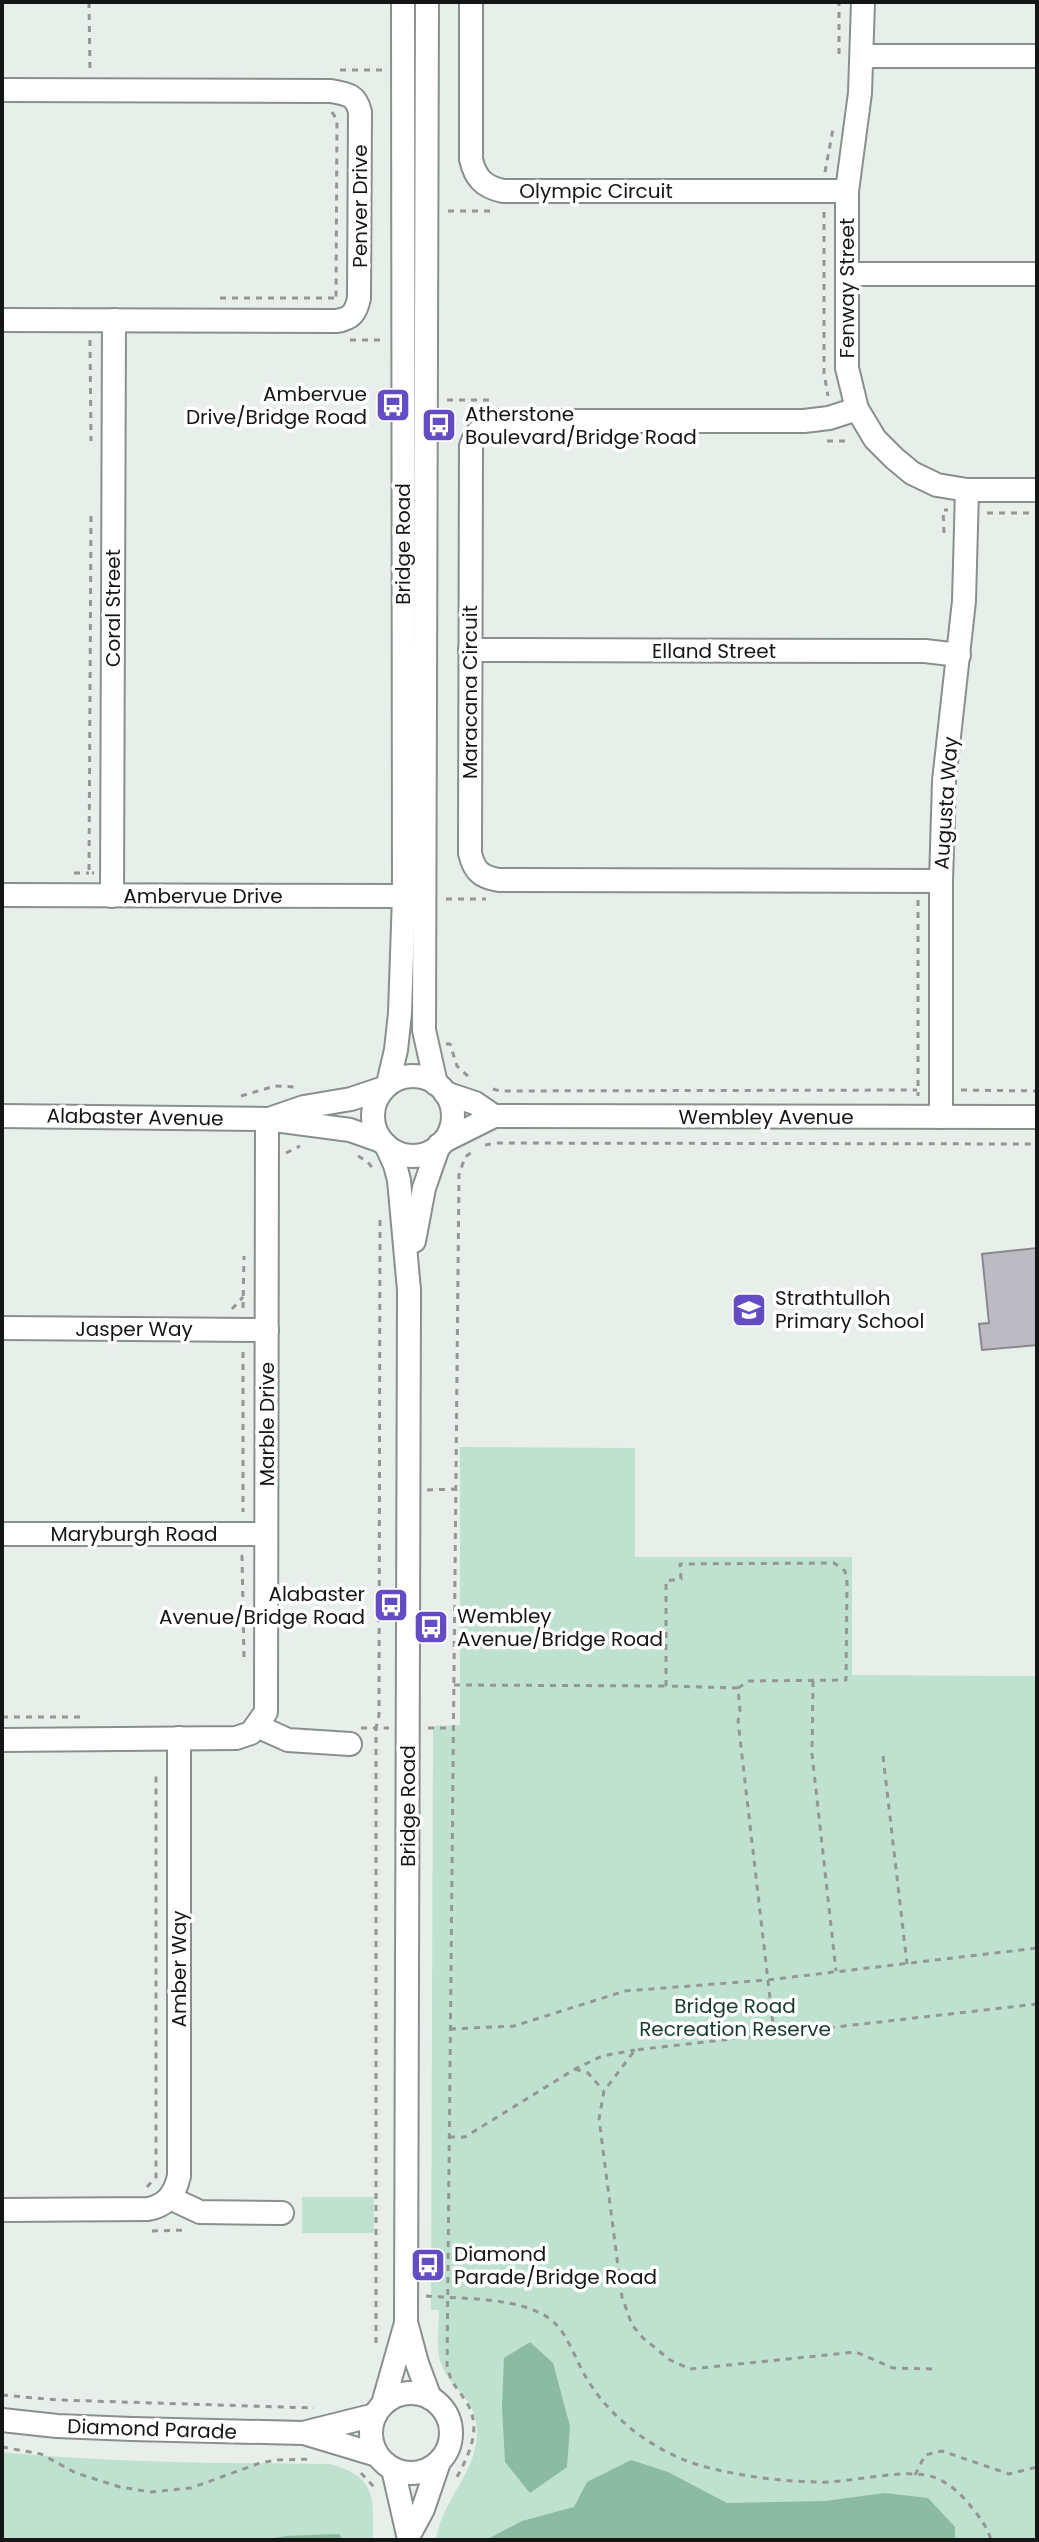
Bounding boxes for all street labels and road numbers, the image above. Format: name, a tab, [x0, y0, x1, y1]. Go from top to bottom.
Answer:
street label: Penver Drive	[346, 144, 374, 268]
street label: Olympic Circuit	[519, 177, 673, 205]
street label: Fenway Street	[833, 218, 861, 358]
street label: Bridge Road	[389, 483, 417, 605]
street label: Coral Street	[99, 549, 127, 667]
street label: Maracana Circuit	[456, 605, 484, 779]
street label: Elland Street	[652, 637, 776, 665]
street label: Augusta Way	[927, 735, 965, 871]
street label: Ambervue Drive	[123, 882, 283, 910]
street label: Alabaster Avenue	[46, 1101, 224, 1133]
street label: Wembley Avenue	[678, 1103, 854, 1131]
street label: Jasper Way	[75, 1315, 193, 1343]
street label: Marble Drive	[253, 1362, 281, 1486]
street label: Maryburgh Road	[51, 1520, 217, 1548]
street label: Bridge Road	[394, 1745, 422, 1867]
street label: Amber Way	[165, 1910, 193, 2028]
street label: Diamond Parade	[67, 2412, 237, 2446]

